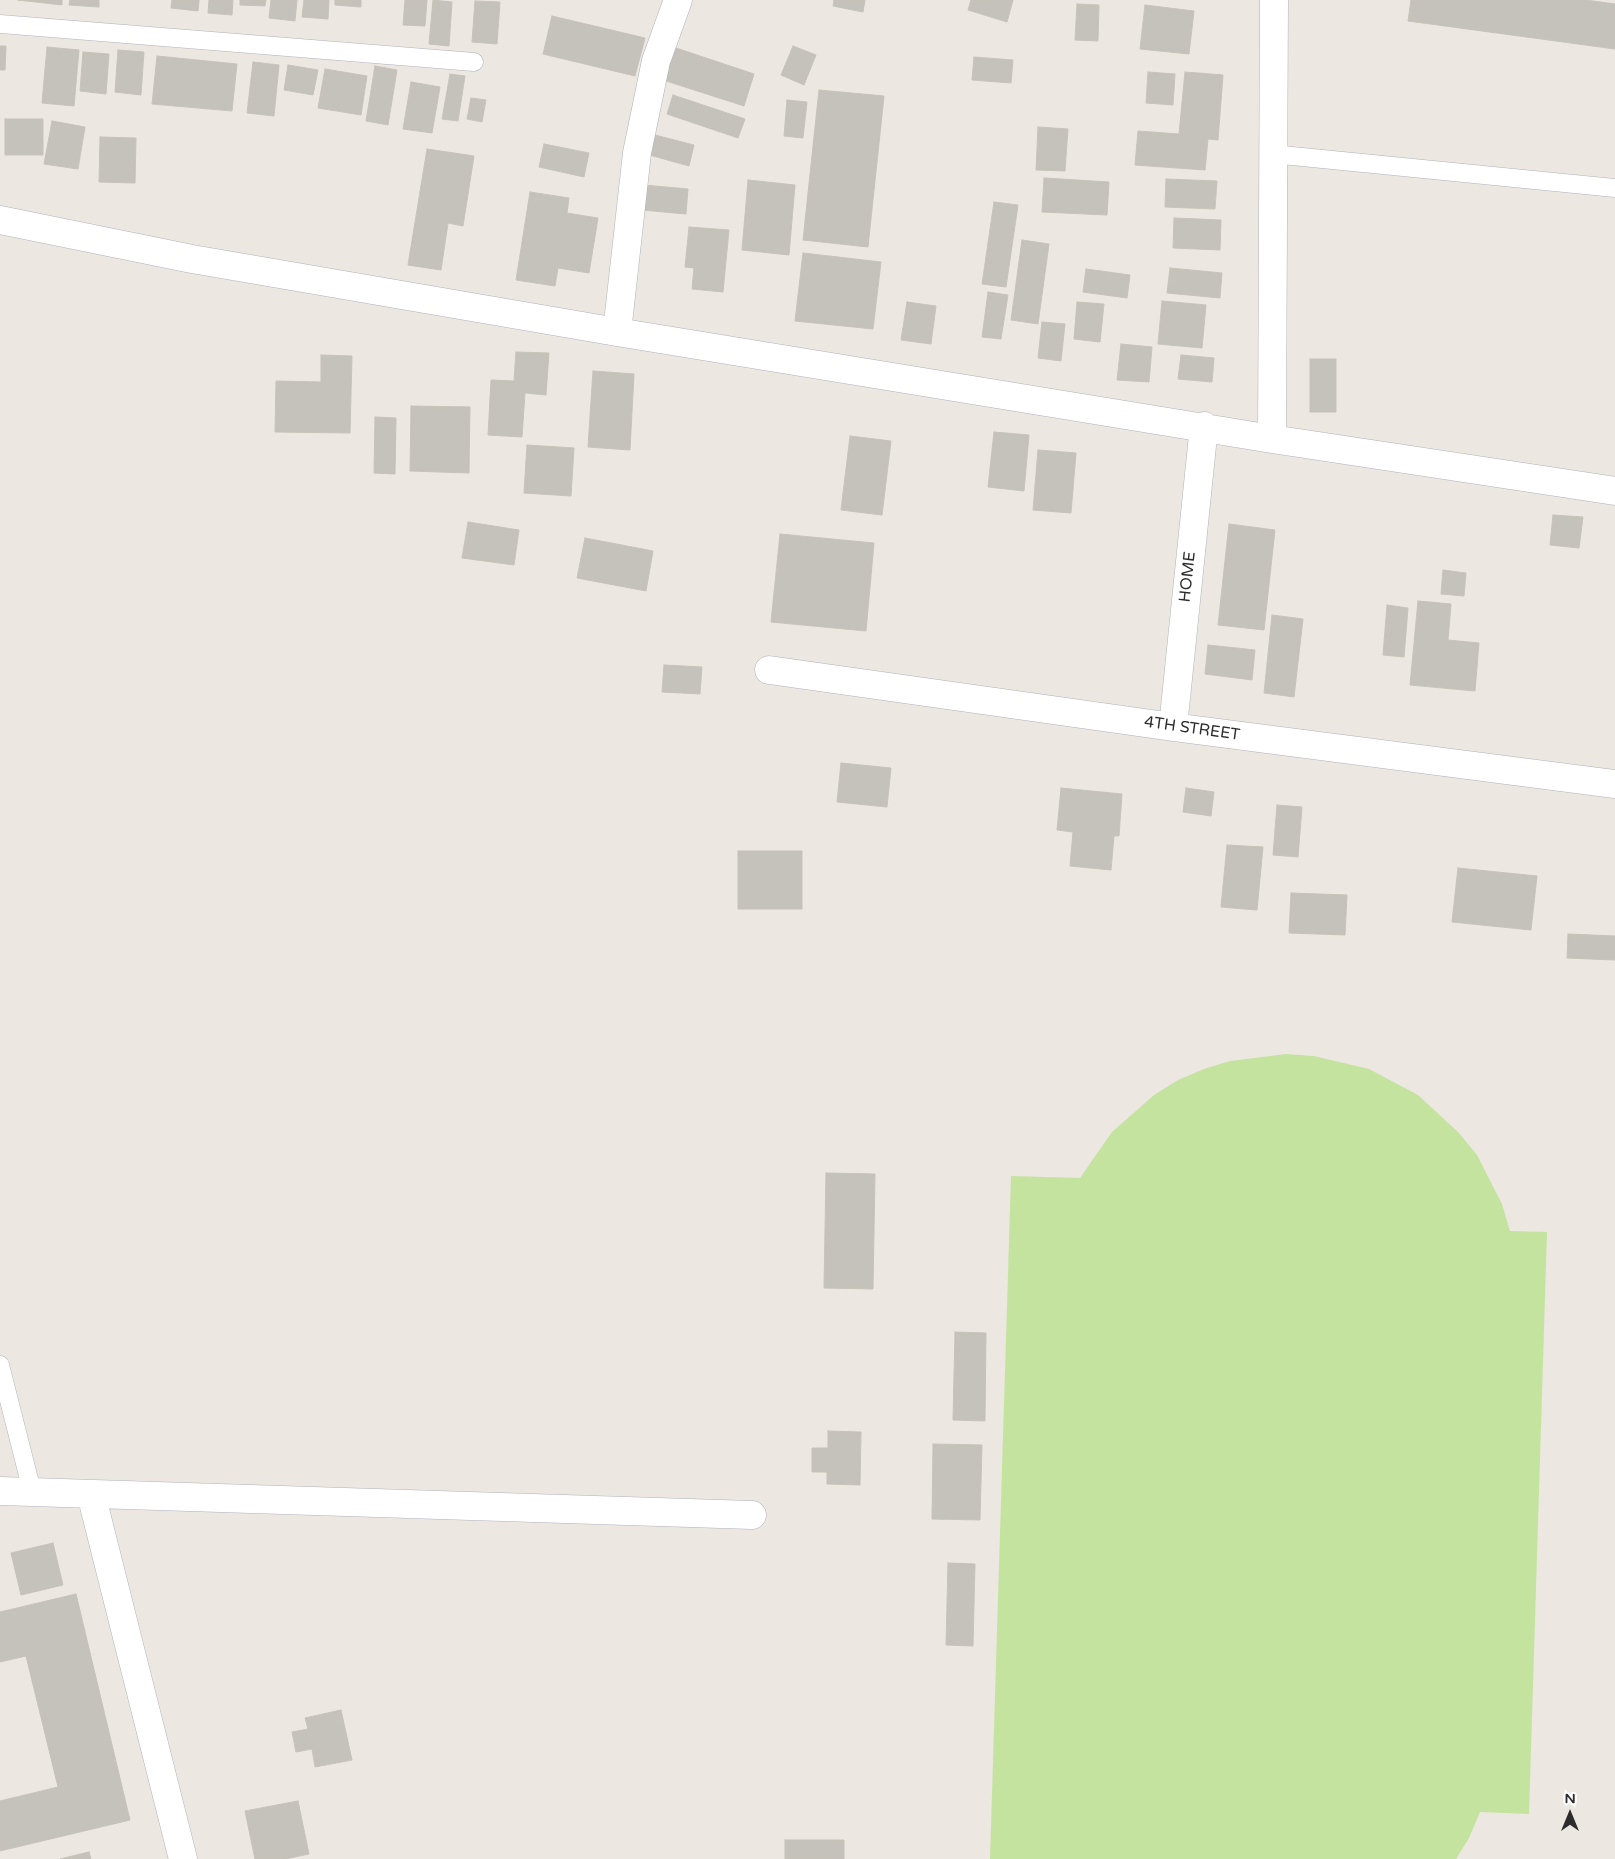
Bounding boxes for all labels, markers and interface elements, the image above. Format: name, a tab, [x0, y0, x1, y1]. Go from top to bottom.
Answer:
street label: HOME	[1176, 551, 1200, 603]
street label: 4TH STREET	[1143, 713, 1241, 745]
north arrow	[1545, 1789, 1595, 1839]
text: N	[1564, 1790, 1576, 1807]

